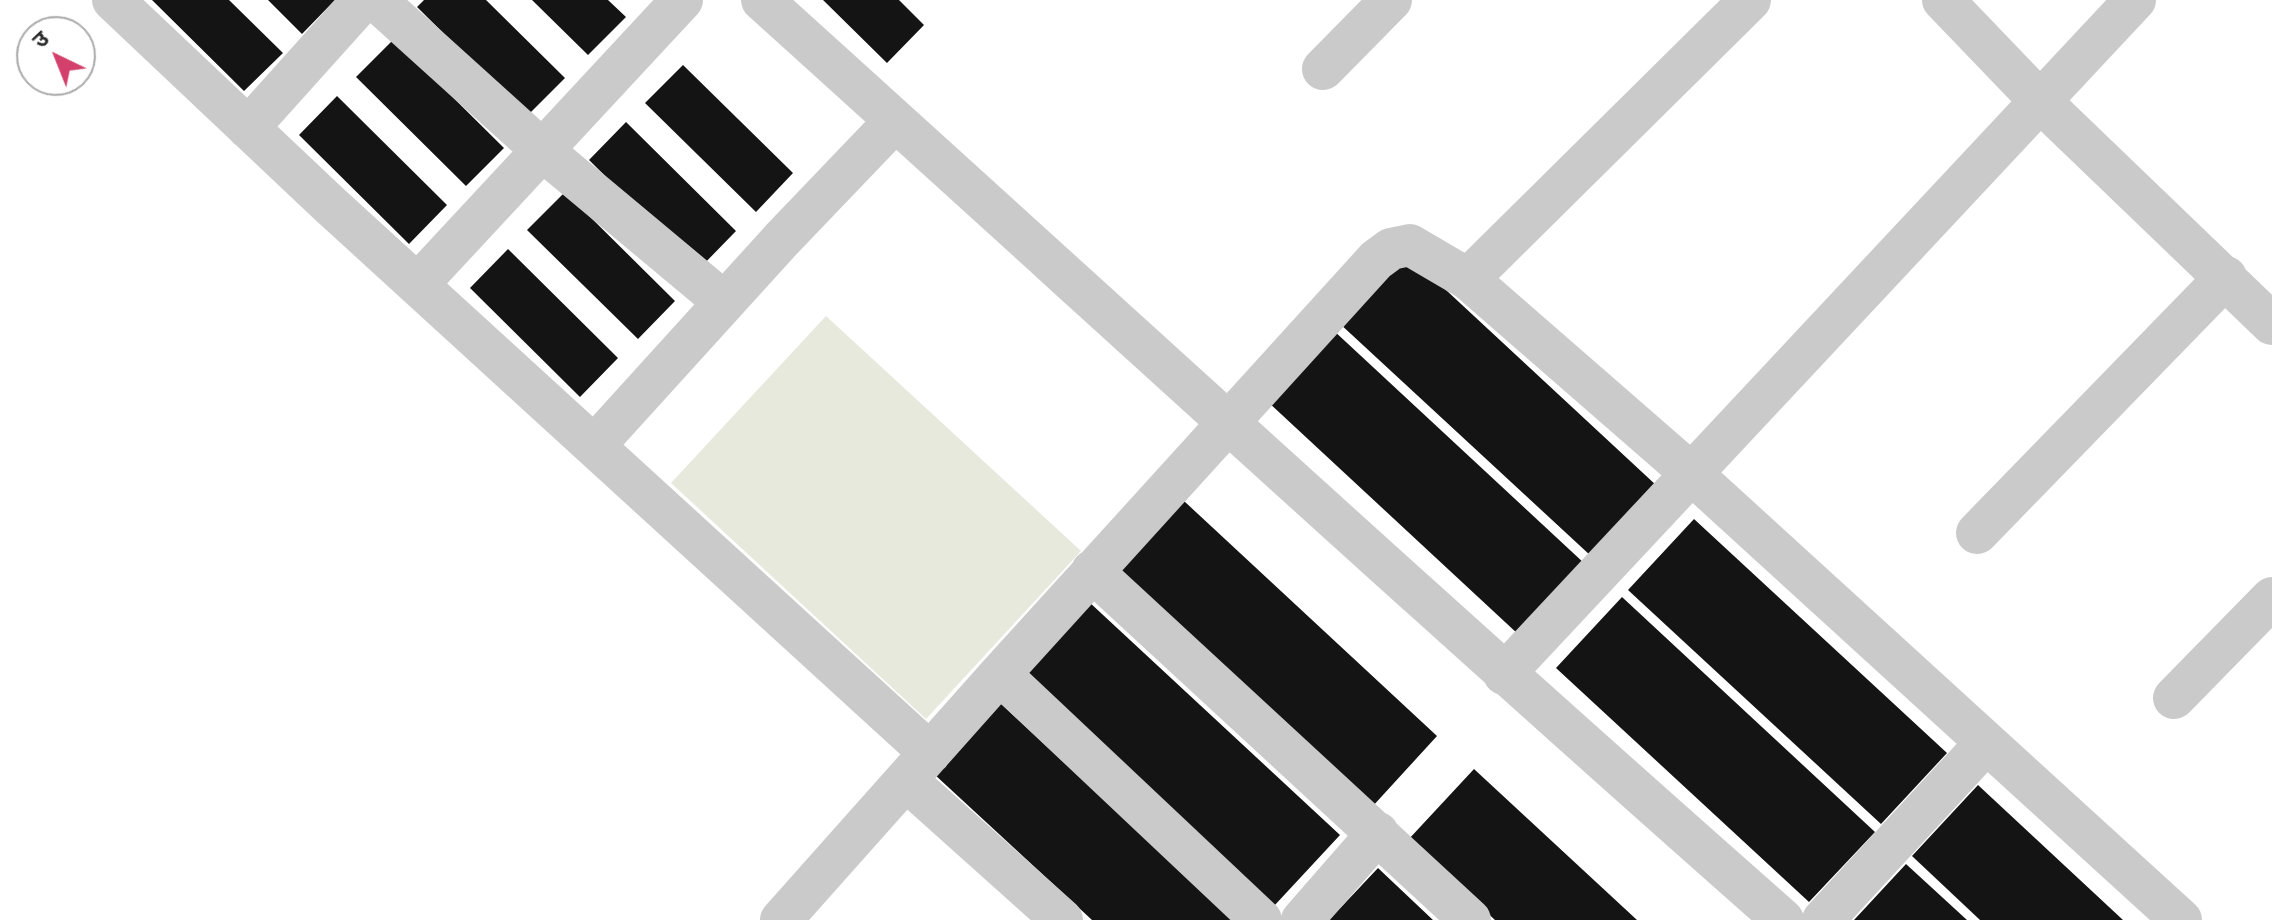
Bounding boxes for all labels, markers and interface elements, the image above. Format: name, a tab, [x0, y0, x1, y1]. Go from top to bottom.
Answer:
north arrow	[16, 16, 96, 96]
text: उ	[27, 25, 55, 54]

